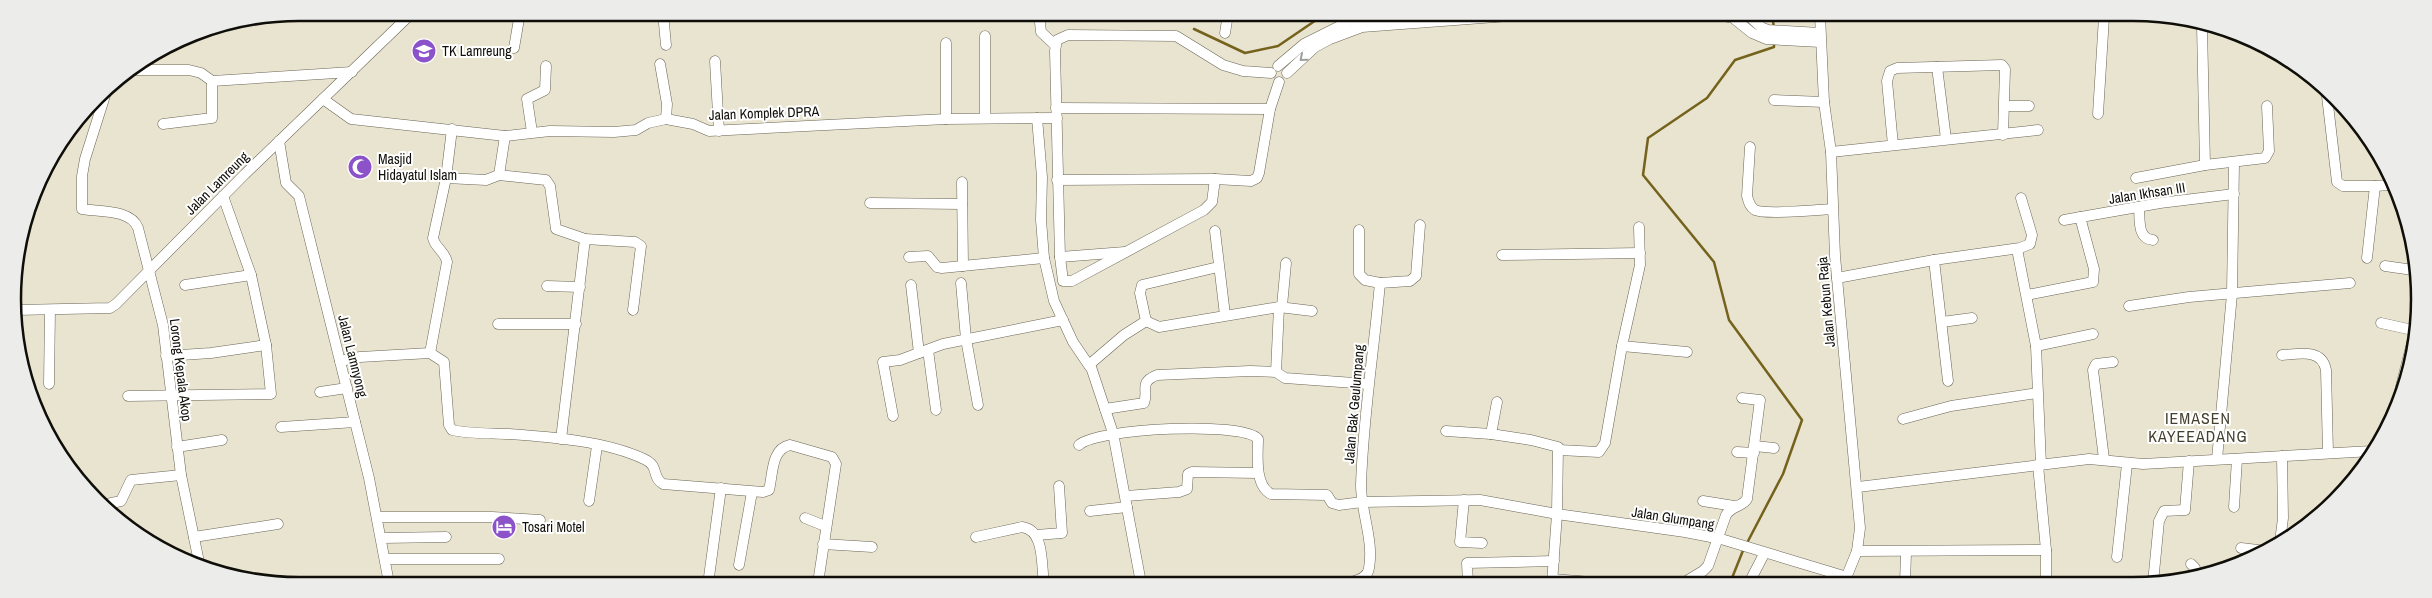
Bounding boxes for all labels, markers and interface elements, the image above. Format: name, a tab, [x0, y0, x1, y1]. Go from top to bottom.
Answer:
school or university icon: TK Lamreung	[411, 38, 437, 64]
place label: TK Lamreung	[442, 42, 512, 60]
one-way arrow	[1300, 52, 1309, 61]
street label: Jalan Komplek DPRA	[709, 102, 820, 124]
street label: Jalan Lamreung	[182, 147, 253, 218]
place label: Masjid Hidayatul Islam	[378, 150, 457, 184]
mosque icon: Masjid Hidayatul Islam	[347, 154, 373, 180]
street label: Jalan Ikhsan III	[2107, 178, 2187, 208]
street label: Jalan Kebun Raja	[1813, 255, 1839, 348]
street label: Jalan Lamnyong	[334, 313, 372, 400]
street label: Lorong Kepala Akop	[166, 318, 196, 422]
street label: Jalan Bak Geulumpang	[1340, 343, 1368, 464]
district label: IEMASEN KAYEEADANG	[2148, 407, 2248, 447]
street label: Jalan Glumpang	[1630, 503, 1716, 534]
hotel icon: Tosari Motel	[491, 514, 517, 540]
place label: Tosari Motel	[522, 518, 585, 536]

